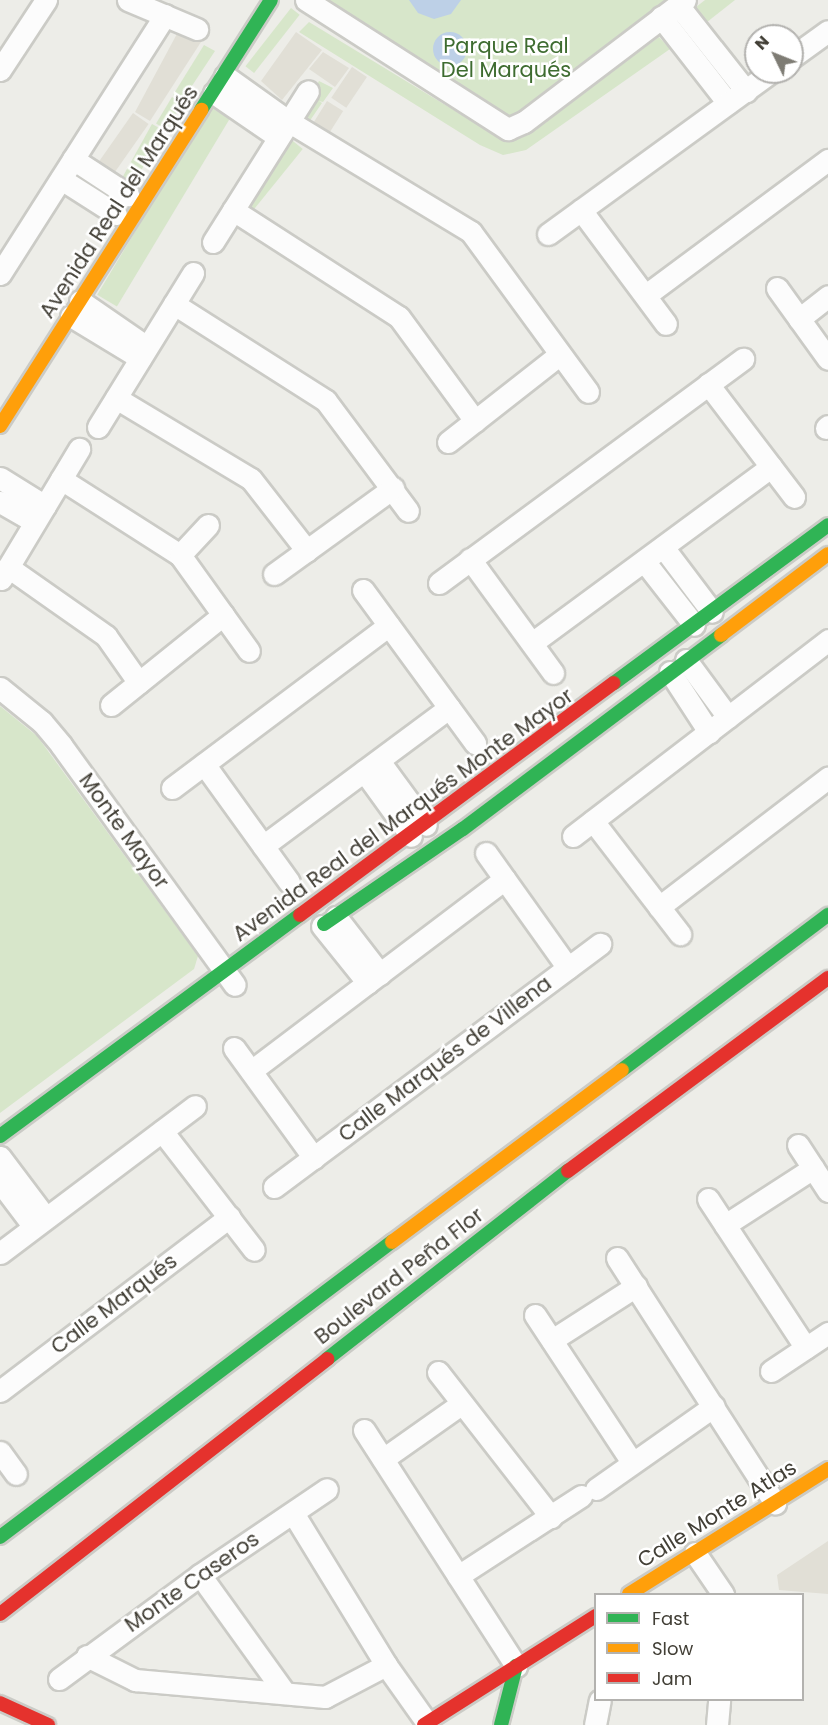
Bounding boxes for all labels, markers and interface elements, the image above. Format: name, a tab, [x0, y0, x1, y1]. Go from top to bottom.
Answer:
north arrow	[744, 24, 804, 84]
text: N	[749, 31, 774, 55]
park label: Parque Real Del Marqués	[441, 33, 571, 83]
street label: Avenida Real del Marqués	[34, 81, 204, 323]
street label: Avenida Real del Marqués Monte Mayor	[228, 683, 578, 947]
street label: Monte Mayor	[74, 768, 174, 894]
street label: Calle Marqués de Villena	[334, 971, 556, 1147]
street label: Boulevard Peña Flor	[310, 1202, 488, 1350]
street label: Calle Marqués	[46, 1248, 182, 1360]
street label: Calle Monte Atlas	[633, 1455, 801, 1573]
street label: Monte Caseros	[120, 1526, 264, 1638]
legend	[594, 1593, 804, 1701]
text: Fast	[652, 1606, 689, 1631]
text: Slow	[652, 1636, 693, 1661]
text: Jam	[652, 1666, 692, 1691]

